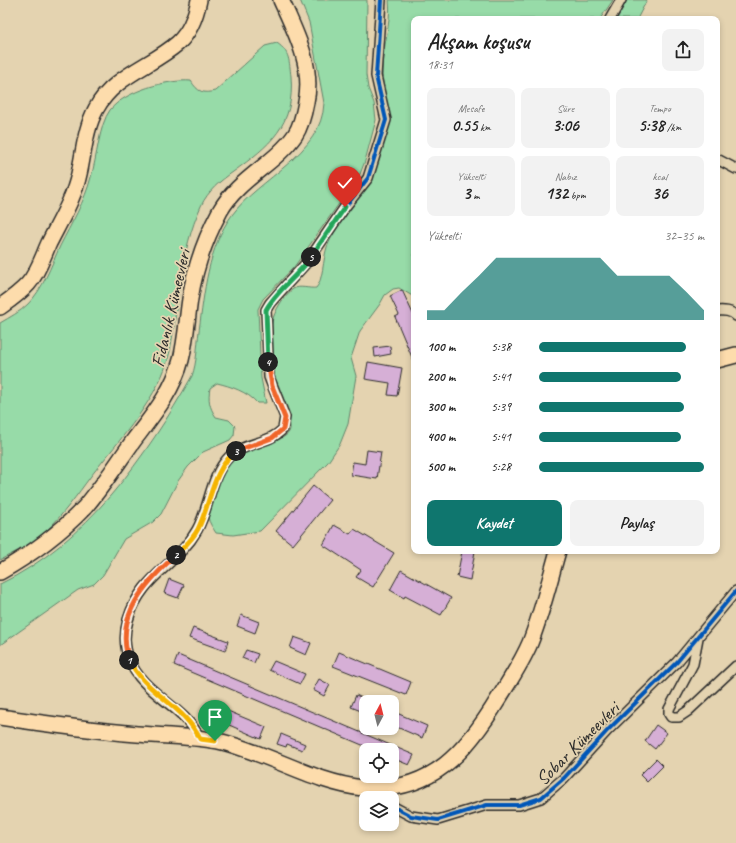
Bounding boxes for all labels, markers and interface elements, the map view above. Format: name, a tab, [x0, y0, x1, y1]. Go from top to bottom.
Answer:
text: Akşam koşusu	[427, 28, 529, 56]
button: share	[662, 29, 704, 71]
text: 18:31	[427, 57, 453, 73]
text: Mesafe	[458, 101, 484, 115]
text: Süre	[557, 101, 574, 115]
text: Tempo	[649, 101, 671, 115]
text: 0.55	[452, 115, 477, 136]
text: 3:06	[552, 115, 579, 136]
text: 5:38	[638, 115, 664, 136]
text: km	[477, 120, 491, 134]
text: /km	[664, 120, 681, 134]
pin	[328, 166, 362, 207]
text: Yükselti	[457, 169, 485, 183]
text: Nabız	[555, 169, 576, 183]
text: kcal	[653, 169, 667, 183]
icon: check	[334, 172, 356, 194]
text: 3	[463, 183, 471, 204]
text: 132	[545, 183, 568, 204]
text: 36	[652, 183, 668, 204]
text: m	[471, 188, 479, 202]
text: bpm	[568, 188, 586, 202]
text: Yükselti	[427, 228, 461, 244]
text: 32–35 m	[664, 228, 704, 244]
street label: Fidanlık Kümeevleri	[146, 245, 197, 369]
pin: 5	[301, 247, 321, 267]
text: 5	[309, 250, 313, 264]
text: 100 m	[427, 339, 455, 355]
text: 5:38	[491, 339, 511, 355]
pin: 4	[258, 352, 278, 372]
text: 4	[266, 355, 270, 369]
text: 200 m	[427, 369, 455, 385]
text: 5:41	[491, 369, 511, 385]
text: 300 m	[427, 399, 455, 415]
text: 5:39	[491, 399, 511, 415]
text: 400 m	[427, 429, 455, 445]
text: 5:41	[491, 429, 511, 445]
pin: 3	[226, 441, 246, 461]
text: 3	[234, 444, 238, 458]
text: 500 m	[427, 459, 455, 475]
text: 5:28	[491, 459, 511, 475]
button: Kaydet	[427, 500, 562, 546]
button: Paylaş	[570, 500, 704, 546]
pin: 2	[166, 545, 186, 565]
text: 2	[174, 548, 178, 562]
pin: 1	[119, 650, 139, 670]
text: 1	[127, 653, 131, 667]
north arrow	[359, 695, 399, 735]
map controls	[359, 695, 399, 831]
street label: Sobar Kümeevleri	[531, 695, 626, 791]
pin	[198, 700, 232, 741]
icon: arrive	[204, 706, 226, 728]
button: locate	[359, 743, 399, 783]
button: layers	[359, 791, 399, 831]

